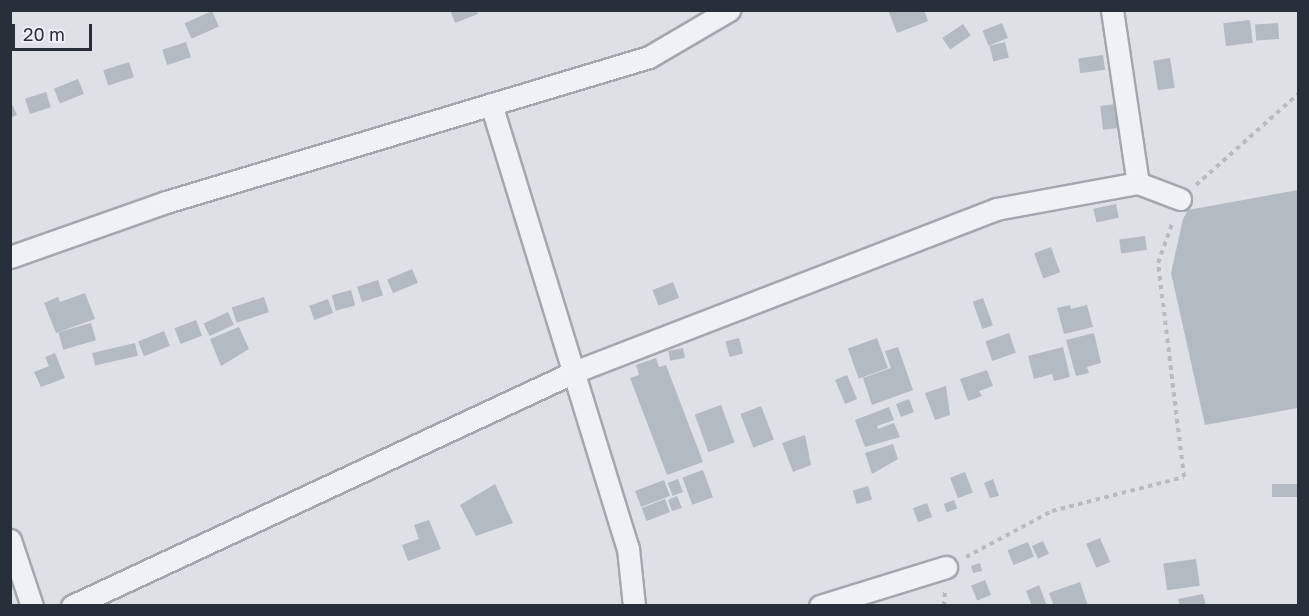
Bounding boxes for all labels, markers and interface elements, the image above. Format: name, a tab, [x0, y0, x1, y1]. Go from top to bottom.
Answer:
scale bar	[15, 12, 94, 50]
text: 20 m	[23, 23, 65, 45]

